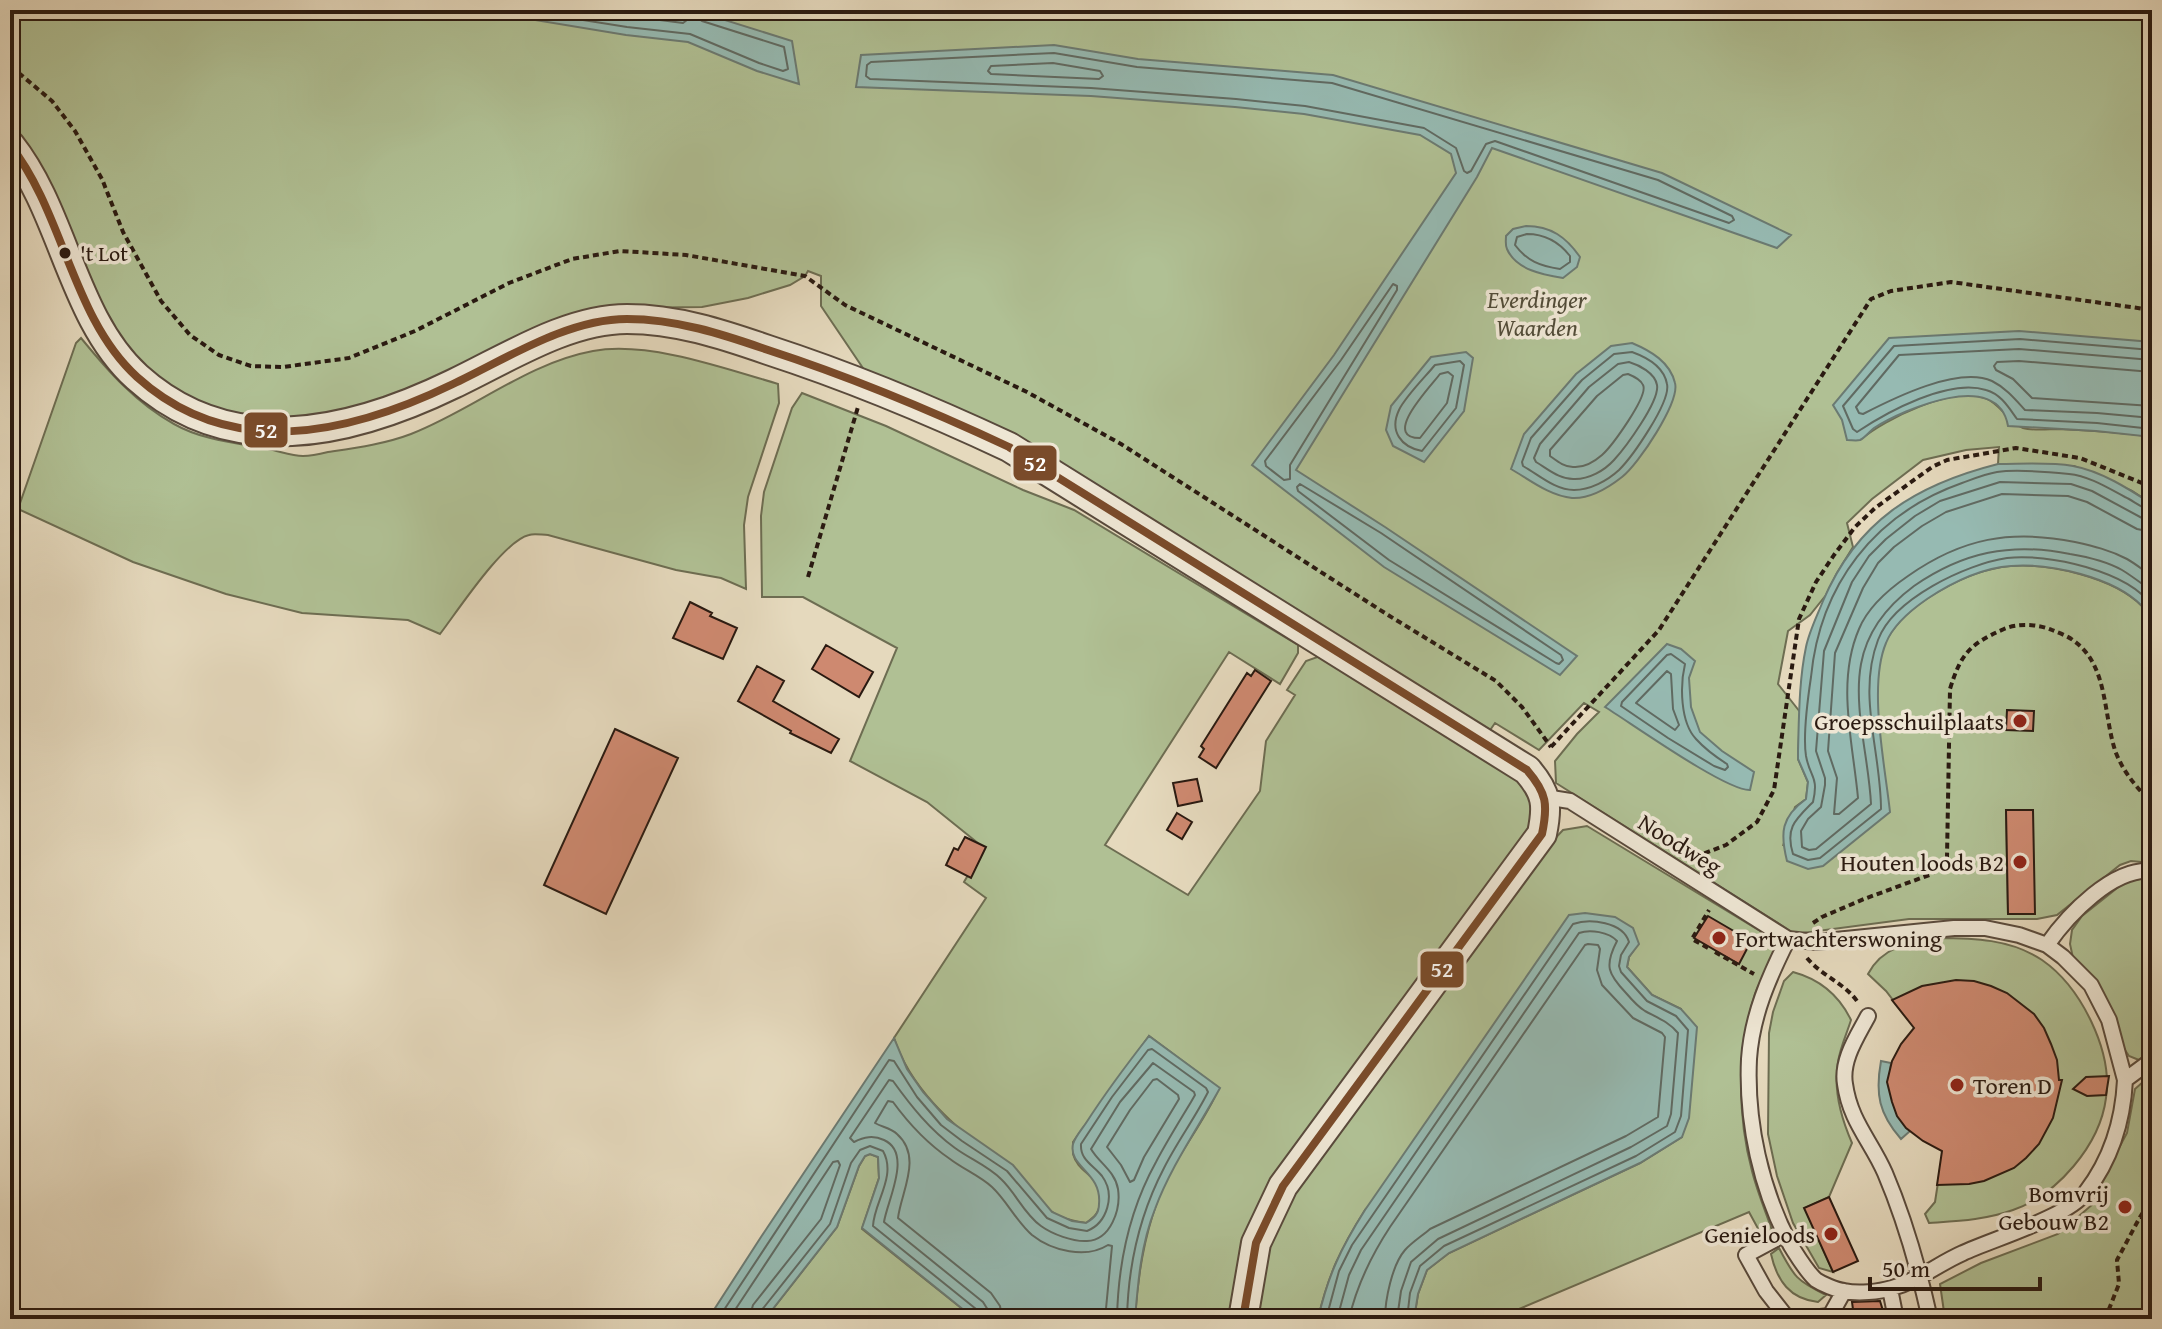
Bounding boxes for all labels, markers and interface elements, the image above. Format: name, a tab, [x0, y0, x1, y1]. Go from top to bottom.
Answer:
place label: 't Lot	[80, 237, 128, 269]
marker: 't Lot	[57, 245, 73, 261]
park label: Everdinger Waarden	[1486, 282, 1588, 345]
line badge: 52	[243, 411, 289, 449]
text: 52	[255, 414, 277, 446]
line badge: 52	[1012, 444, 1058, 482]
text: 52	[1024, 447, 1046, 479]
place label: Groepsschuilplaats	[1814, 704, 2004, 739]
marker: Groepsschuilplaats	[2011, 712, 2029, 730]
street label: Noodweg	[1631, 805, 1729, 883]
place label: Houten loods B2	[1840, 845, 2004, 880]
marker: Houten loods B2	[2011, 853, 2029, 871]
place label: Fortwachterswoning	[1735, 921, 1942, 956]
marker: Fortwachterswoning	[1710, 929, 1728, 947]
line badge: 52	[1419, 950, 1465, 989]
text: 52	[1431, 953, 1453, 985]
place label: Toren D	[1973, 1068, 2052, 1103]
marker: Toren D	[1948, 1076, 1966, 1094]
place label: Bomvrij Gebouw B2	[1998, 1176, 2109, 1239]
marker: Bomvrij Gebouw B2	[2116, 1198, 2134, 1216]
place label: Genieloods	[1705, 1217, 1815, 1252]
marker: Genieloods	[1822, 1225, 1840, 1243]
scale bar	[1870, 1241, 2040, 1291]
text: 50 m	[1882, 1251, 1930, 1286]

